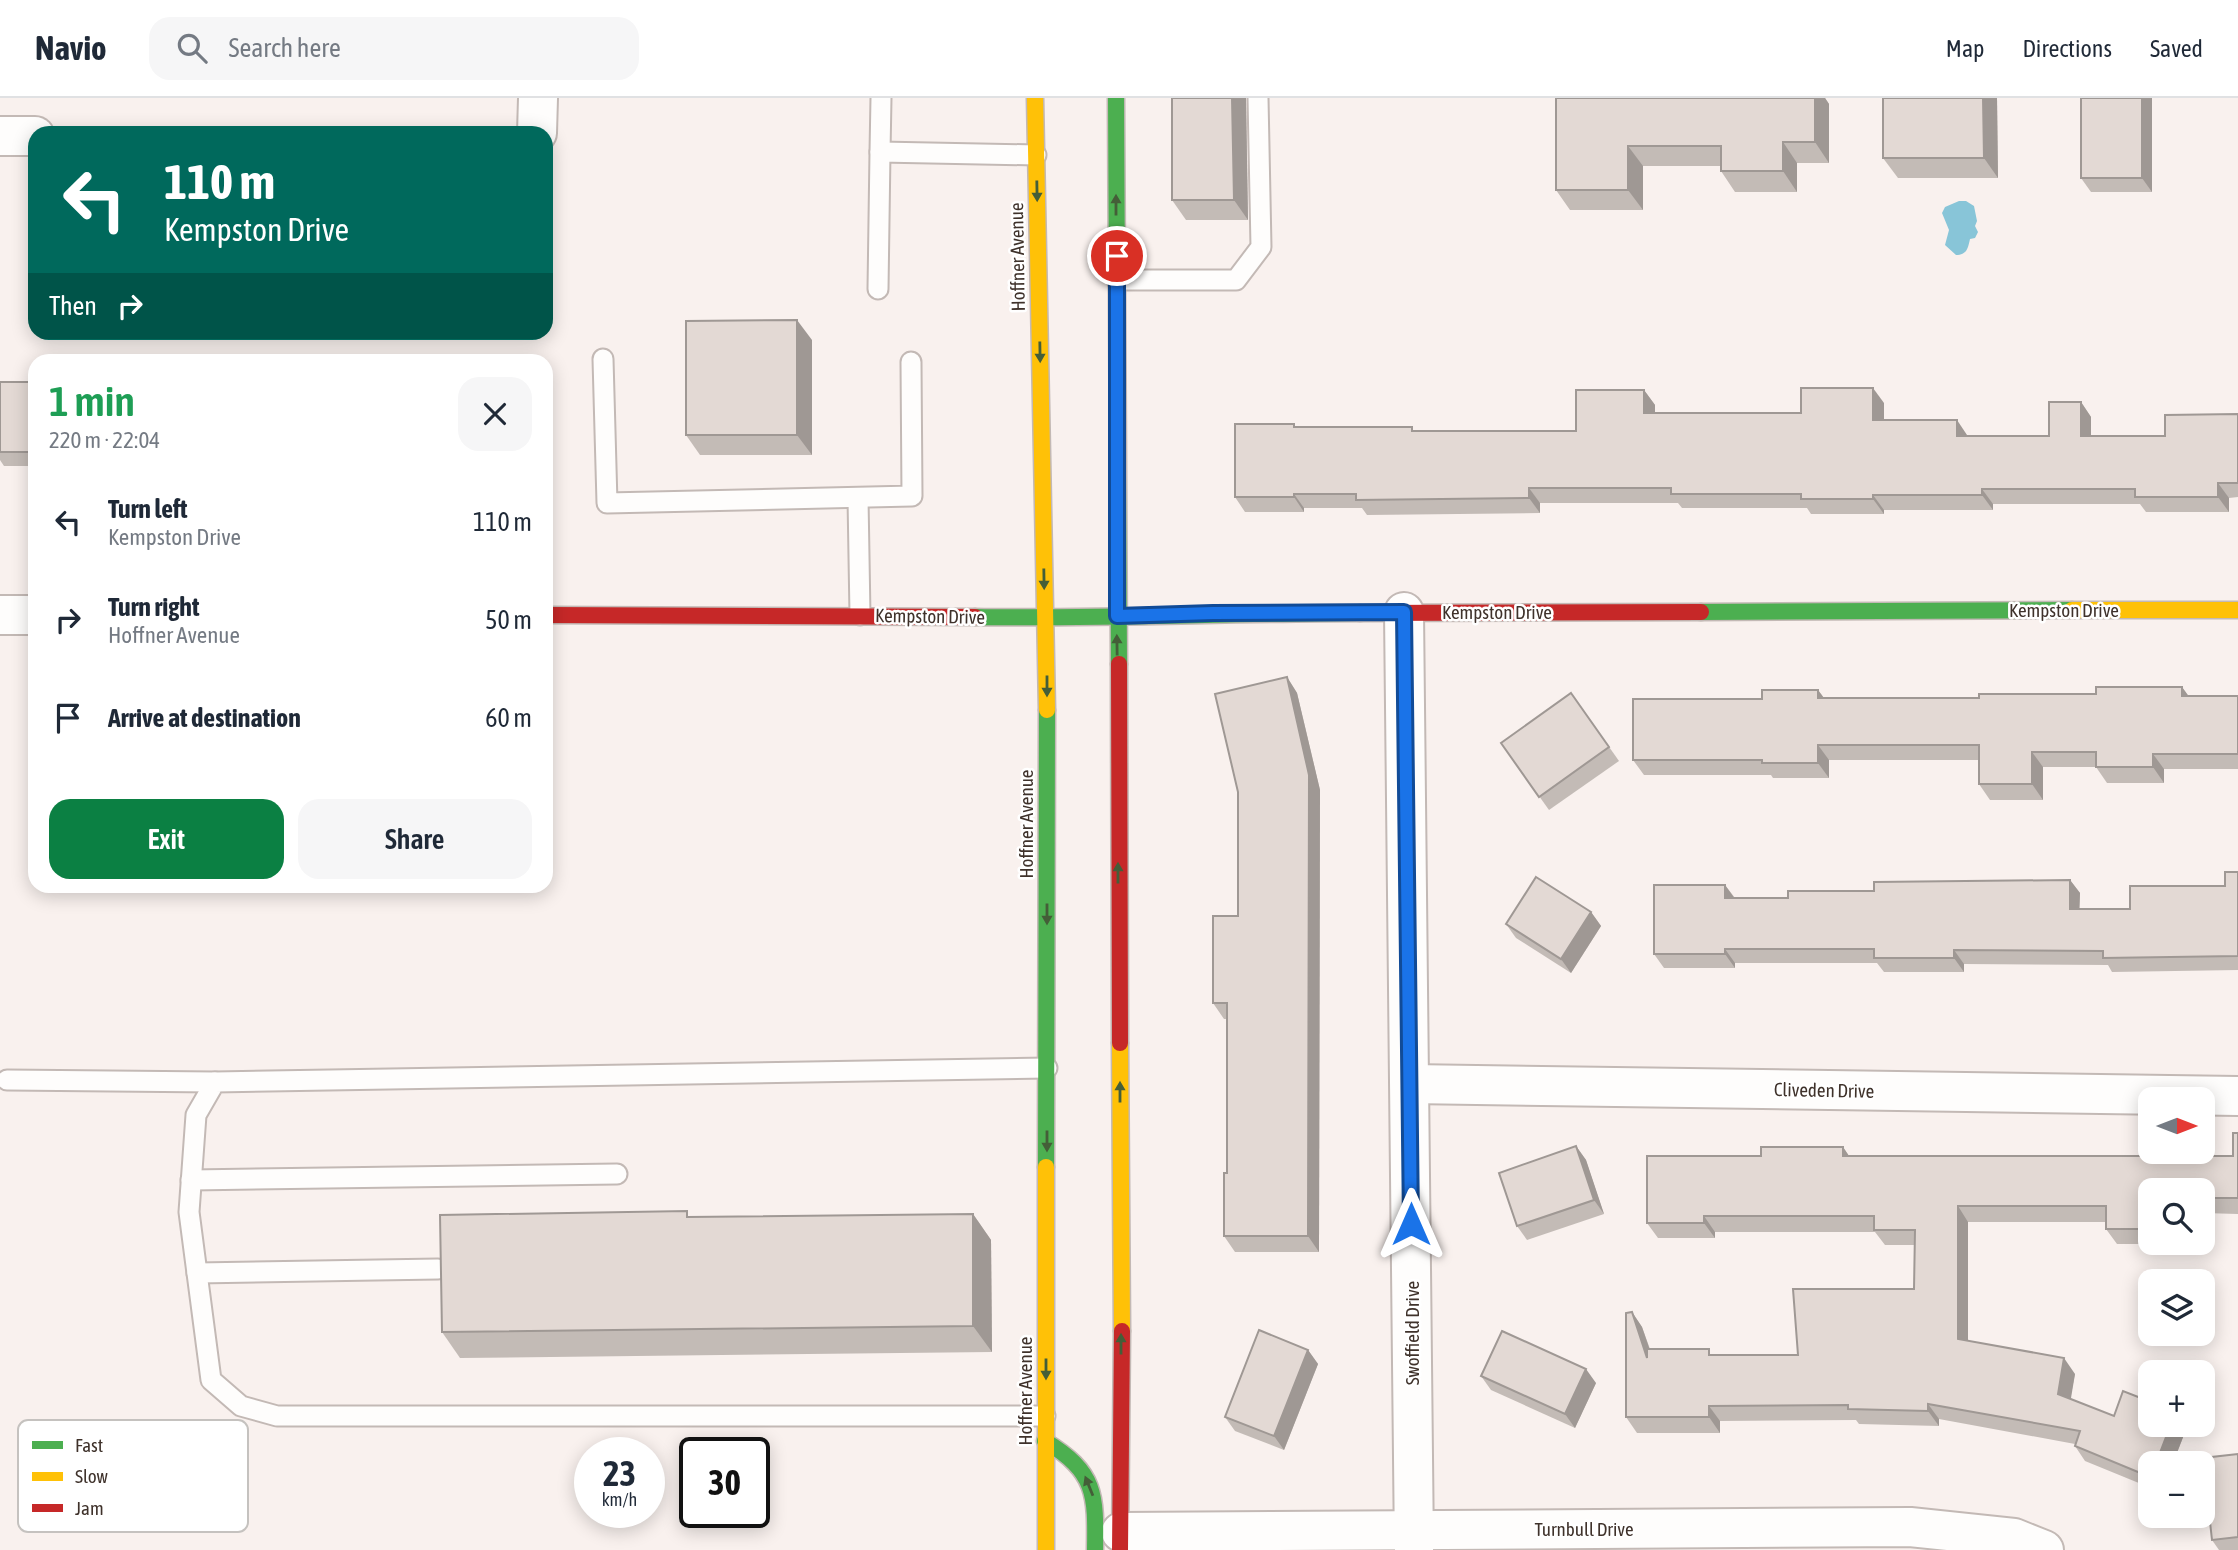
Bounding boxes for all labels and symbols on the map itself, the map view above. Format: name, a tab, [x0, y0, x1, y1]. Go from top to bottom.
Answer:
one-way arrow	[1031, 180, 1043, 202]
one-way arrow	[1111, 194, 1122, 216]
street label: Hoffner Avenue	[1005, 202, 1029, 312]
pin	[1087, 226, 1147, 286]
one-way arrow	[1034, 341, 1046, 363]
one-way arrow	[1038, 568, 1050, 590]
street label: Kempston Drive	[2009, 599, 2119, 621]
street label: Kempston Drive	[1442, 601, 1552, 623]
street label: Kempston Drive	[875, 604, 985, 628]
one-way arrow	[1111, 634, 1123, 656]
one-way arrow	[1041, 675, 1053, 697]
street label: Hoffner Avenue	[1015, 770, 1037, 878]
one-way arrow	[1112, 862, 1124, 884]
one-way arrow	[1041, 903, 1053, 925]
street label: Cliveden Drive	[1774, 1078, 1874, 1102]
one-way arrow	[1114, 1080, 1126, 1102]
north arrow	[2138, 1087, 2216, 1164]
one-way arrow	[1041, 1130, 1052, 1152]
position arrow	[1374, 1187, 1448, 1261]
street label: Swoffield Drive	[1401, 1281, 1423, 1385]
one-way arrow	[1116, 1332, 1127, 1354]
street label: Hoffner Avenue	[1014, 1337, 1036, 1445]
one-way arrow	[1040, 1358, 1052, 1380]
legend	[18, 1420, 248, 1532]
text: Fast	[75, 1434, 103, 1456]
speed limit sign: 30	[679, 1437, 770, 1528]
text: Slow	[75, 1465, 109, 1487]
one-way arrow	[1083, 1476, 1094, 1497]
text: Jam	[75, 1497, 104, 1519]
street label: Turnbull Drive	[1534, 1518, 1634, 1540]

